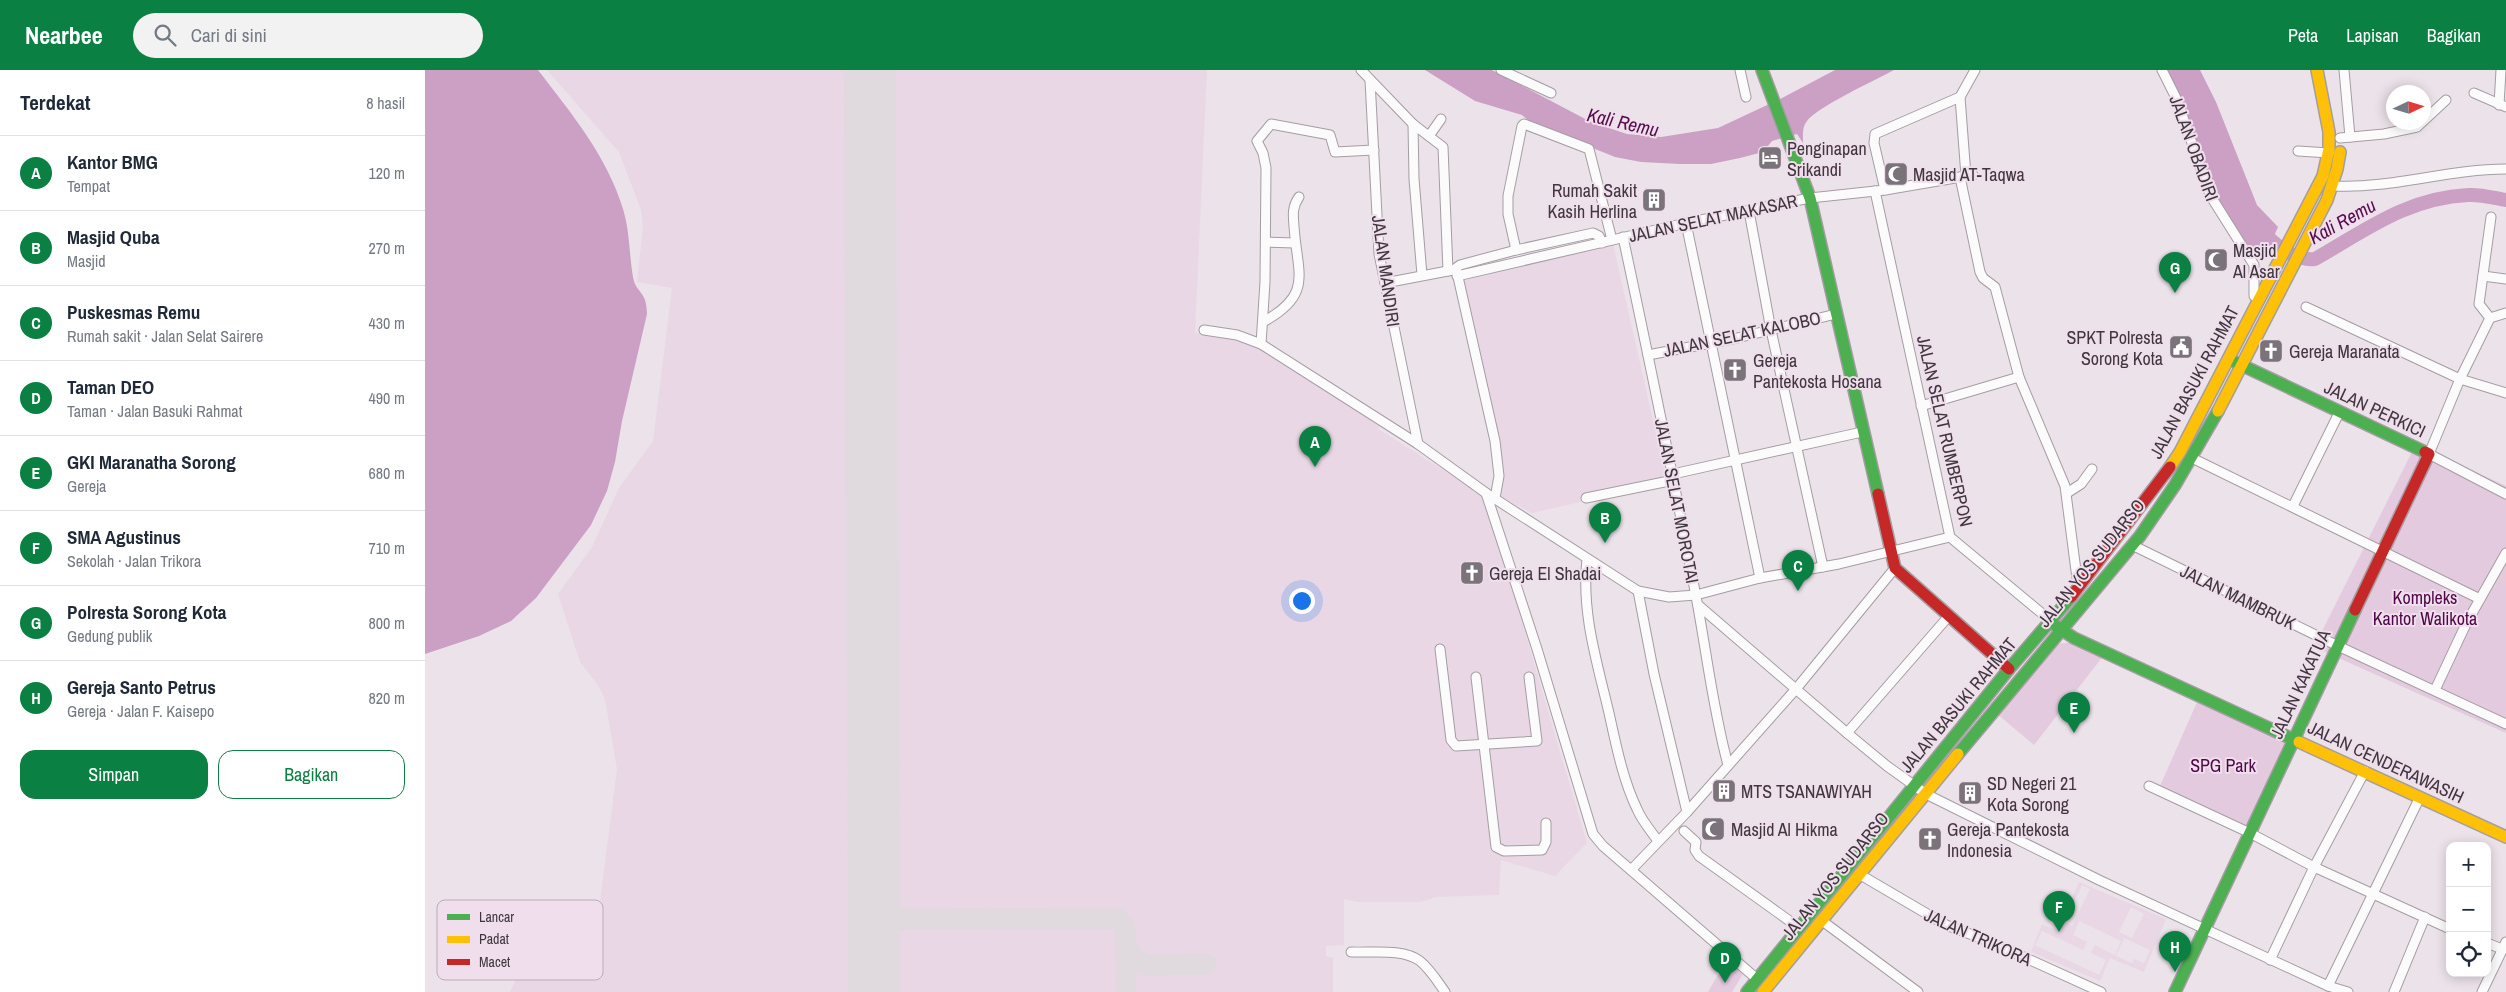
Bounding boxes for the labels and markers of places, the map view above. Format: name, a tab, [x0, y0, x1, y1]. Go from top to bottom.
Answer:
place label: Penginapan Srikandi	[1787, 136, 1867, 182]
hotel icon: Penginapan Srikandi	[1757, 145, 1783, 171]
mosque icon: Masjid AT-Taqwa	[1883, 161, 1909, 187]
place label: Masjid AT-Taqwa	[1913, 162, 2025, 187]
place label: Rumah Sakit Kasih Herlina	[1548, 178, 1637, 224]
building icon: Rumah Sakit Kasih Herlina	[1641, 187, 1667, 213]
place label: Masjid Al Asar	[2232, 238, 2280, 284]
mosque icon: Masjid Al Asar	[2203, 247, 2229, 273]
pin: G	[2159, 252, 2191, 293]
place label: SPKT Polresta Sorong Kota	[2066, 325, 2163, 371]
public building icon: SPKT Polresta Sorong Kota	[2168, 334, 2194, 360]
church icon: Gereja Maranata	[2258, 338, 2284, 364]
place label: Gereja Maranata	[2289, 339, 2400, 364]
place label: Gereja Pantekosta Hosana	[1753, 348, 1882, 394]
church icon: Gereja Pantekosta Hosana	[1722, 357, 1748, 383]
pin: A	[1299, 426, 1331, 467]
pin: B	[1589, 502, 1621, 543]
pin: C	[1782, 550, 1814, 591]
church icon: Gereja El Shadai	[1459, 560, 1485, 586]
place label: Gereja El Shadai	[1489, 561, 1601, 586]
pin: E	[2058, 692, 2090, 733]
place label: SD Negeri 21 Kota Sorong	[1987, 771, 2077, 817]
building icon: MTS TSANAWIYAH	[1711, 778, 1737, 804]
place label: MTS TSANAWIYAH	[1741, 779, 1872, 804]
building icon: SD Negeri 21 Kota Sorong	[1957, 780, 1983, 806]
mosque icon: Masjid Al Hikma	[1700, 816, 1726, 842]
place label: Masjid Al Hikma	[1731, 817, 1838, 842]
place label: Gereja Pantekosta Indonesia	[1947, 817, 2069, 863]
church icon: Gereja Pantekosta Indonesia	[1917, 826, 1943, 852]
pin: F	[2043, 891, 2075, 932]
pin: H	[2159, 931, 2191, 972]
pin: D	[1709, 942, 1741, 983]

